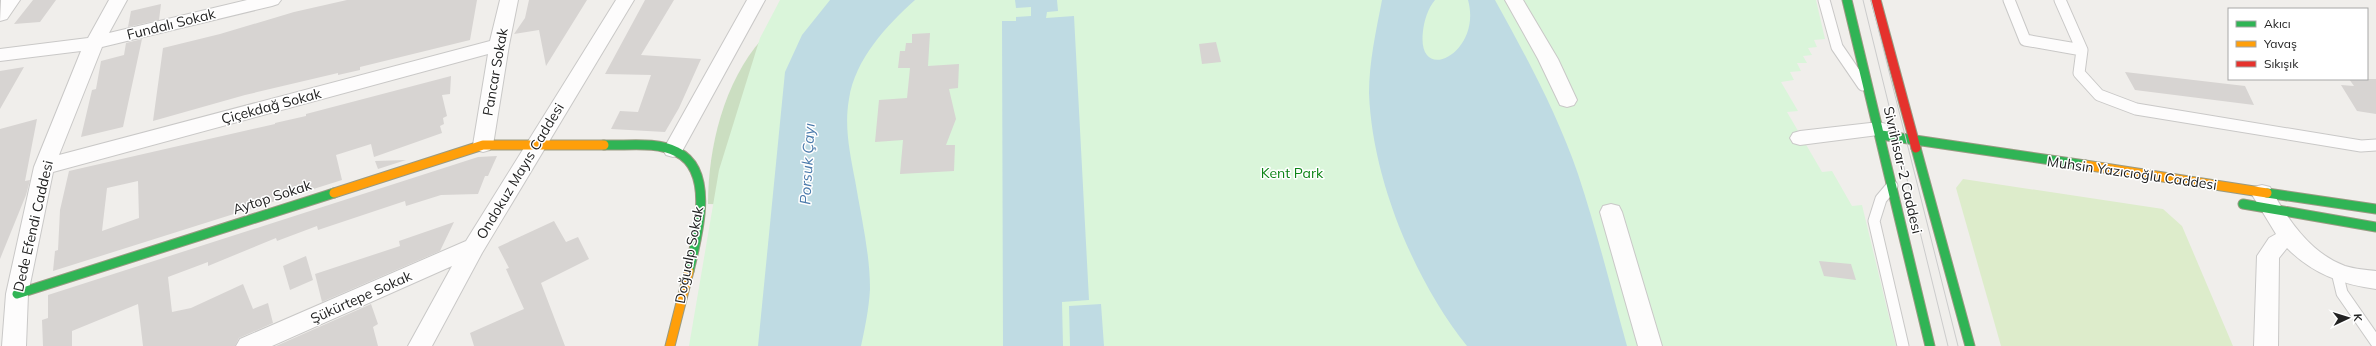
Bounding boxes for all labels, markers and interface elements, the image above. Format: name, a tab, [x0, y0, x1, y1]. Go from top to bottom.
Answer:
street label: Fundalı Sokak	[125, 4, 218, 44]
legend	[2228, 8, 2368, 80]
text: Akıcı	[2264, 16, 2291, 31]
street label: Pancar Sokak	[478, 26, 512, 117]
text: Yavaş	[2263, 36, 2297, 51]
text: Sıkışık	[2264, 56, 2299, 71]
street label: Çiçekdağ Sokak	[219, 84, 324, 128]
street label: Ondokuz Mayıs Caddesi	[472, 100, 568, 242]
street label: Sivrihisar-2 Caddesi	[1880, 105, 1926, 235]
water label: Porsuk Çayı	[795, 123, 819, 205]
street label: Muhsin Yazıcıoğlu Caddesi	[2046, 152, 2218, 194]
street label: Dede Efendi Caddesi	[9, 159, 57, 293]
park label: Kent Park	[1261, 164, 1324, 182]
street label: Aytop Sokak	[230, 176, 314, 218]
street label: Doğualp Sokak	[671, 204, 707, 305]
street label: Şükürtepe Sokak	[307, 266, 415, 327]
north arrow	[2328, 298, 2368, 338]
text: K	[2351, 313, 2365, 322]

